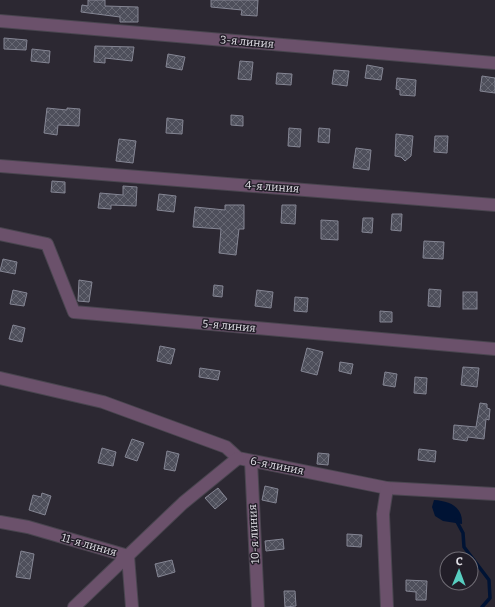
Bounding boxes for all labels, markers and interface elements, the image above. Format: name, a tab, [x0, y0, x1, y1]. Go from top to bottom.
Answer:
street label: 3-я линия	[220, 33, 274, 51]
street label: 4-я линия	[245, 179, 299, 195]
street label: 5-я линия	[202, 317, 256, 335]
street label: 6-я линия	[249, 454, 305, 478]
street label: 10-я линия	[246, 504, 262, 564]
street label: 11-я линия	[60, 531, 118, 559]
north arrow	[439, 551, 479, 591]
text: С	[456, 555, 463, 568]

